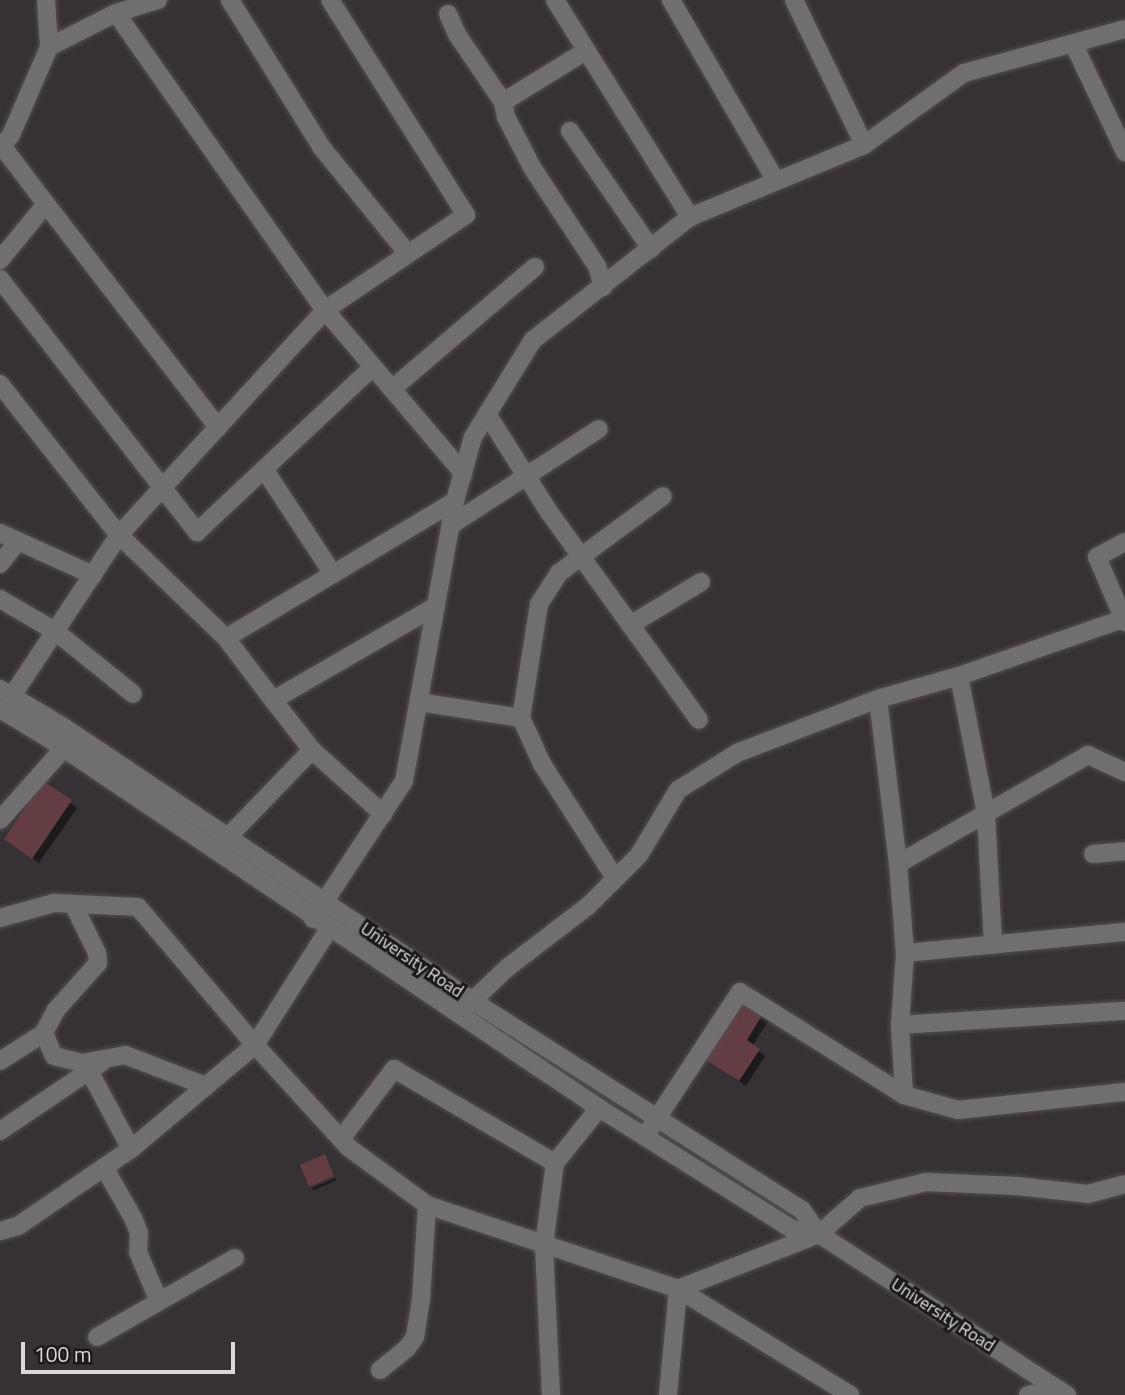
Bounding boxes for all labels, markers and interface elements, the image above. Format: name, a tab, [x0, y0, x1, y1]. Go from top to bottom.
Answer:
street label: University Road	[357, 918, 467, 1002]
street label: University Road	[887, 1273, 999, 1357]
scale bar	[24, 1328, 238, 1372]
text: 100 m	[34, 1338, 91, 1370]

